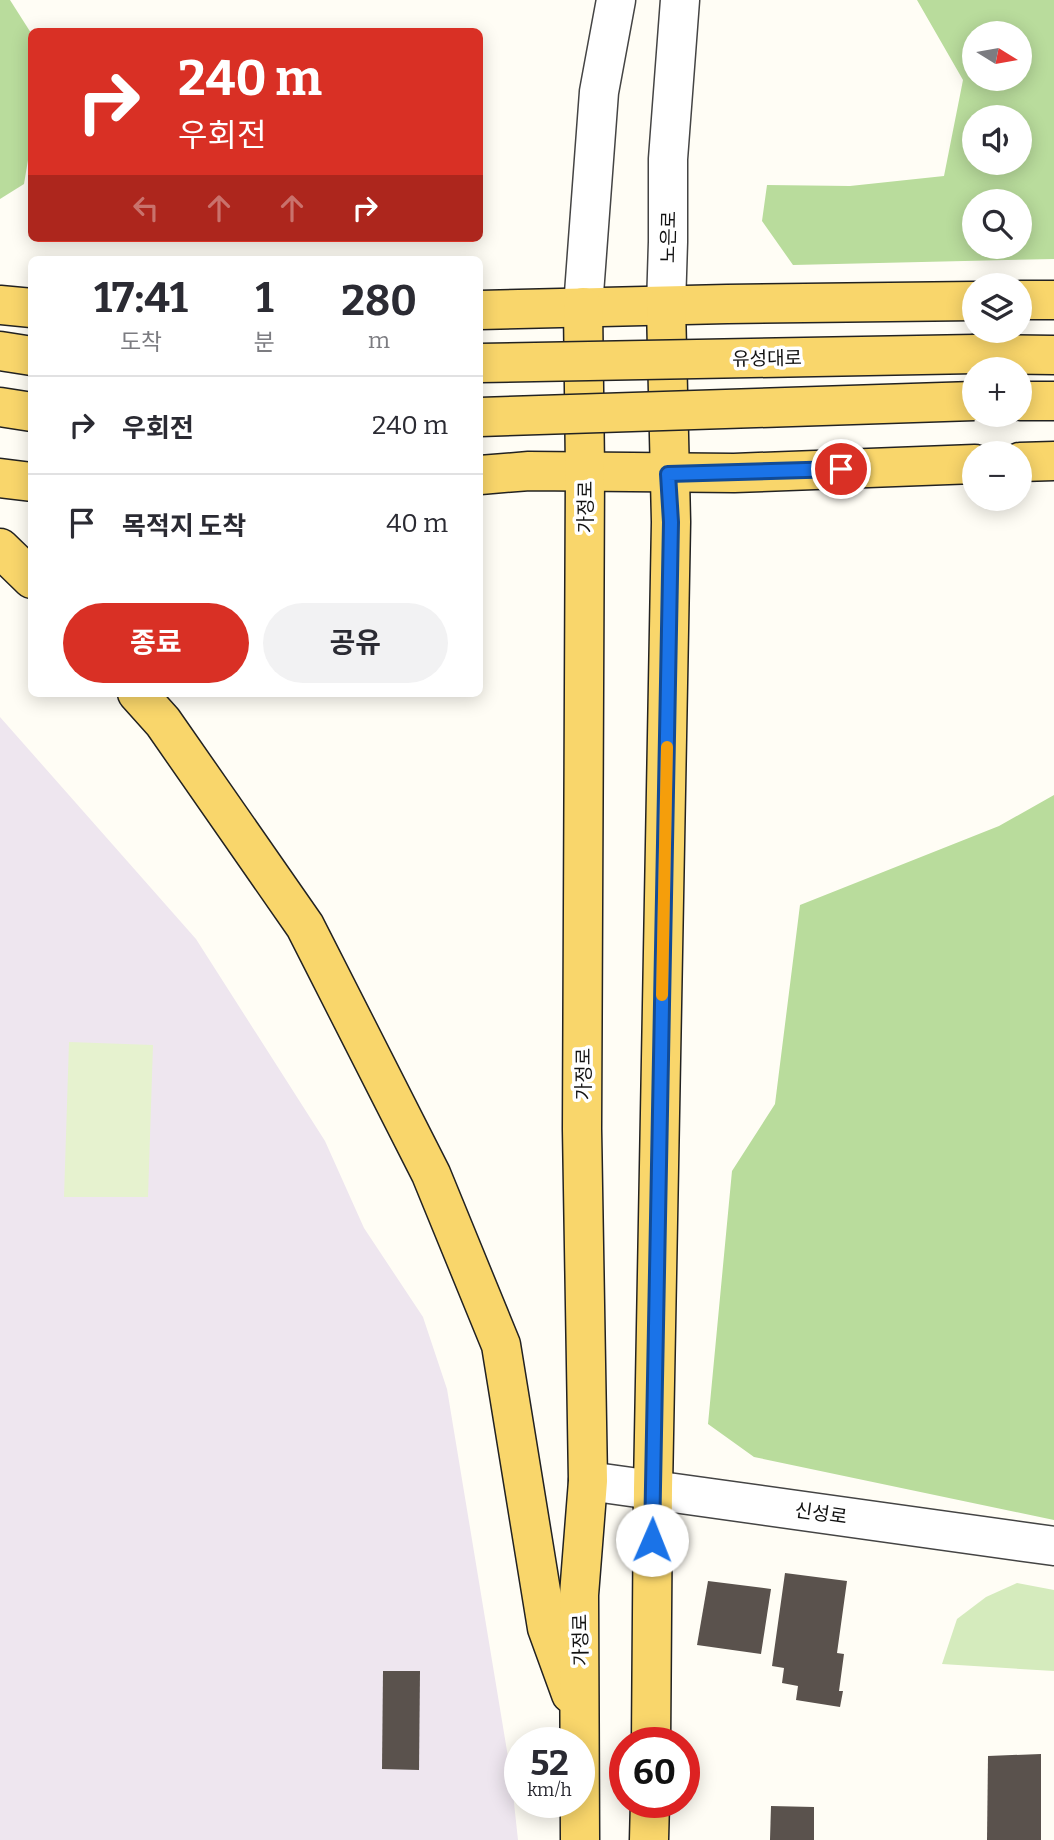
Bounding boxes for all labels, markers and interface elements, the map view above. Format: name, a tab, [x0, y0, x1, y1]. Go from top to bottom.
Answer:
north arrow	[962, 21, 1032, 91]
map controls	[962, 21, 1032, 511]
text: 240 m	[178, 49, 322, 108]
icon: right	[63, 56, 154, 147]
button: sound	[962, 105, 1032, 175]
text: 우회전	[178, 116, 266, 154]
icon: left	[127, 189, 165, 227]
icon: ahead	[200, 189, 238, 227]
icon: ahead	[273, 189, 311, 227]
icon: right	[346, 189, 384, 227]
button: search	[962, 189, 1032, 259]
street label: 노은로	[657, 211, 680, 263]
text: 17:41	[94, 273, 188, 323]
text: 1	[256, 273, 274, 323]
button: layers	[962, 273, 1032, 343]
text: 280	[341, 276, 417, 326]
text: m	[368, 326, 390, 354]
text: 도착	[120, 328, 162, 356]
text: 분	[254, 328, 275, 356]
street label: 유성대로	[732, 346, 802, 371]
button: +	[962, 357, 1032, 427]
icon: right	[63, 406, 101, 444]
text: 240 m	[372, 410, 448, 441]
text: 우회전	[122, 413, 194, 444]
pin	[811, 439, 871, 499]
button: −	[962, 441, 1032, 511]
icon: arrive	[822, 450, 860, 488]
street label: 가정로	[574, 481, 597, 533]
icon: arrive	[63, 504, 101, 542]
text: 40 m	[386, 508, 448, 539]
text: 목적지 도착	[122, 511, 246, 542]
button: 종료	[63, 603, 249, 683]
button: 공유	[263, 603, 448, 683]
street label: 가정로	[572, 1048, 595, 1100]
street label: 신성로	[793, 1498, 849, 1529]
position arrow	[615, 1503, 689, 1577]
street label: 가정로	[569, 1614, 592, 1666]
speed limit sign: 60	[609, 1727, 700, 1818]
text: 52	[530, 1742, 569, 1784]
text: km/h	[527, 1779, 572, 1801]

